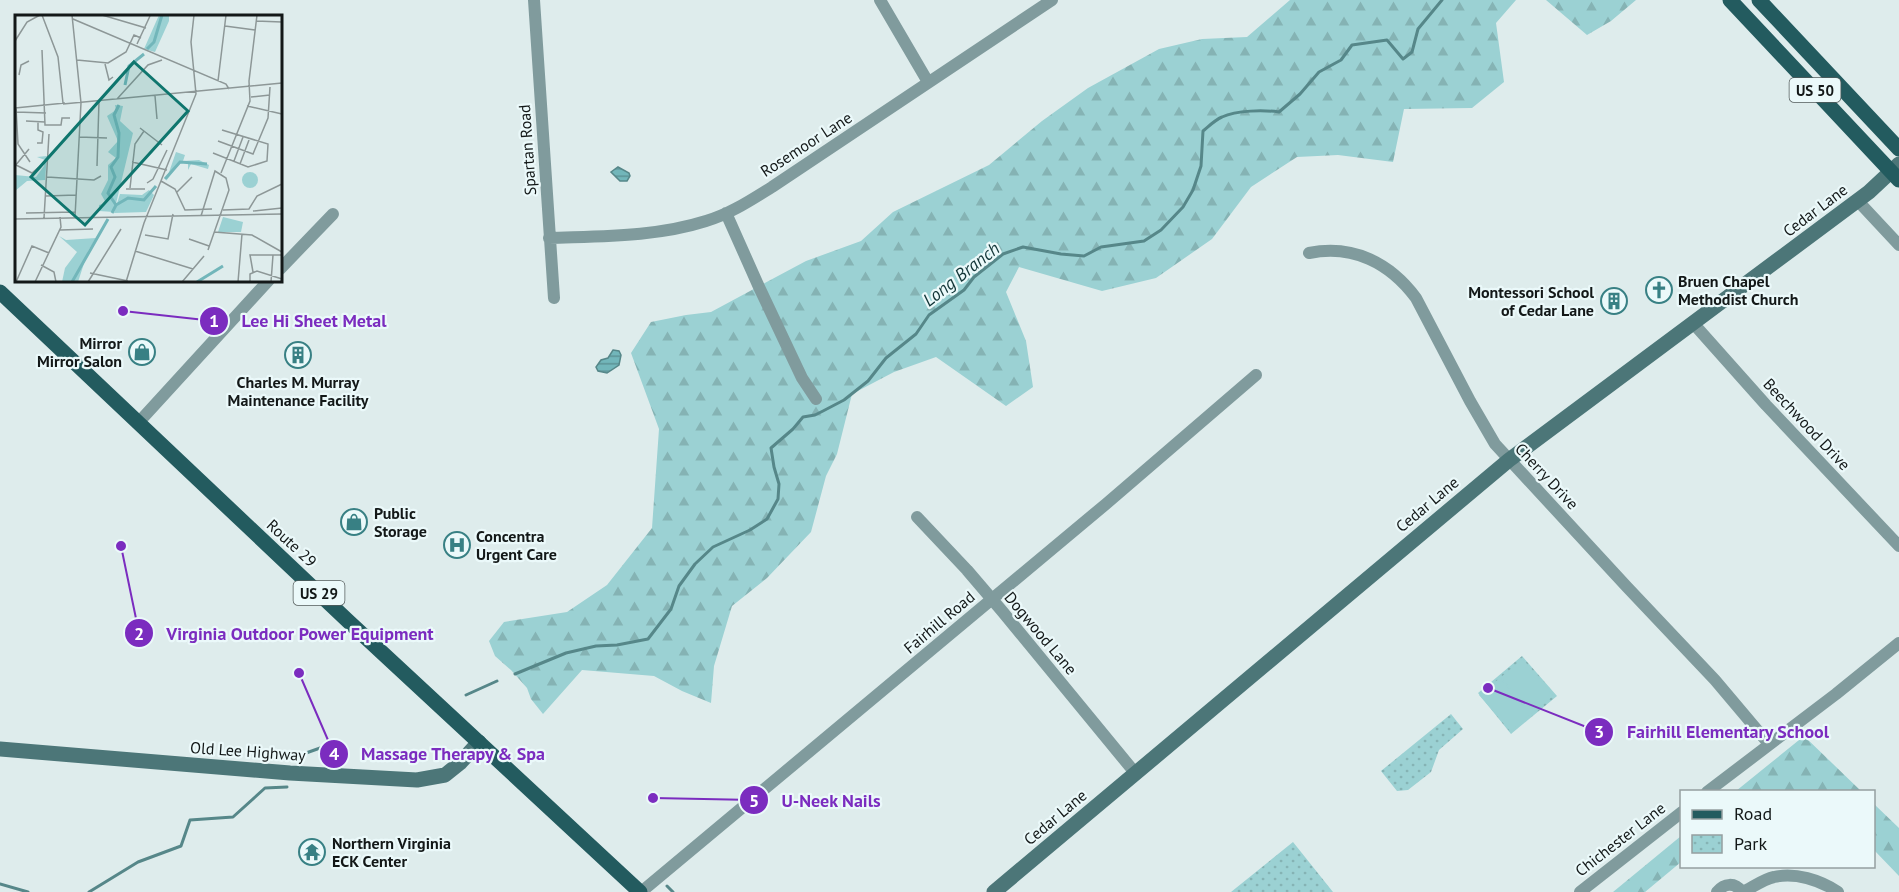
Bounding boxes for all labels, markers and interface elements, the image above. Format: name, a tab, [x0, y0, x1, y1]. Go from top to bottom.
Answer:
inset map	[15, 15, 282, 282]
road number: US 50	[1790, 78, 1840, 102]
street label: Spartan Road	[514, 104, 540, 196]
street label: Rosemoor Lane	[757, 107, 855, 181]
street label: Cedar Lane	[1779, 179, 1851, 241]
water label: Long Branch	[918, 237, 1004, 311]
place label: Bruen Chapel Methodist Church	[1678, 271, 1798, 309]
church icon: Bruen Chapel Methodist Church	[1644, 275, 1674, 305]
place label: Montessori School of Cedar Lane	[1468, 282, 1594, 320]
building icon: Montessori School of Cedar Lane	[1599, 286, 1629, 316]
callout: Lee Hi Sheet Metal	[199, 303, 398, 339]
text: 1	[209, 309, 219, 332]
text: Lee Hi Sheet Metal	[242, 309, 387, 332]
place label: Mirror Mirror Salon	[37, 333, 122, 371]
shop icon: Mirror Mirror Salon	[127, 337, 157, 367]
building icon: Charles M. Murray Maintenance Facility	[283, 340, 313, 370]
place label: Charles M. Murray Maintenance Facility	[228, 372, 369, 410]
street label: Beechwood Drive	[1759, 374, 1855, 474]
street label: Cherry Drive	[1511, 438, 1583, 514]
street label: Cedar Lane	[1392, 472, 1462, 536]
place label: Public Storage	[374, 503, 427, 541]
shop icon: Public Storage	[339, 507, 369, 537]
street label: Route 29	[263, 515, 321, 571]
place label: Concentra Urgent Care	[476, 526, 557, 564]
hospital icon: Concentra Urgent Care	[442, 530, 472, 560]
road number: US 29	[294, 581, 344, 605]
street label: Fairhill Road	[899, 587, 979, 657]
street label: Dogwood Lane	[1001, 587, 1081, 679]
callout: Virginia Outdoor Power Equipment	[124, 615, 446, 651]
text: 2	[134, 622, 144, 645]
text: Virginia Outdoor Power Equipment	[165, 622, 434, 645]
callout: Fairhill Elementary School	[1584, 714, 1841, 750]
text: 3	[1594, 720, 1604, 743]
text: Fairhill Elementary School	[1627, 720, 1830, 743]
callout: Massage Therapy & Spa	[319, 736, 558, 772]
street label: Old Lee Highway	[190, 737, 307, 765]
text: 4	[329, 742, 339, 765]
text: Massage Therapy & Spa	[361, 742, 545, 765]
callout: U-Neek Nails	[739, 782, 893, 818]
street label: Cedar Lane	[1020, 785, 1090, 849]
text: 5	[749, 789, 759, 812]
text: U-Neek Nails	[781, 789, 881, 812]
legend	[1680, 790, 1875, 868]
street label: Chichester Lane	[1571, 798, 1669, 880]
text: Road	[1734, 802, 1772, 825]
text: Park	[1734, 832, 1767, 855]
place label: Northern Virginia ECK Center	[332, 833, 451, 871]
temple icon: Northern Virginia ECK Center	[297, 837, 327, 867]

